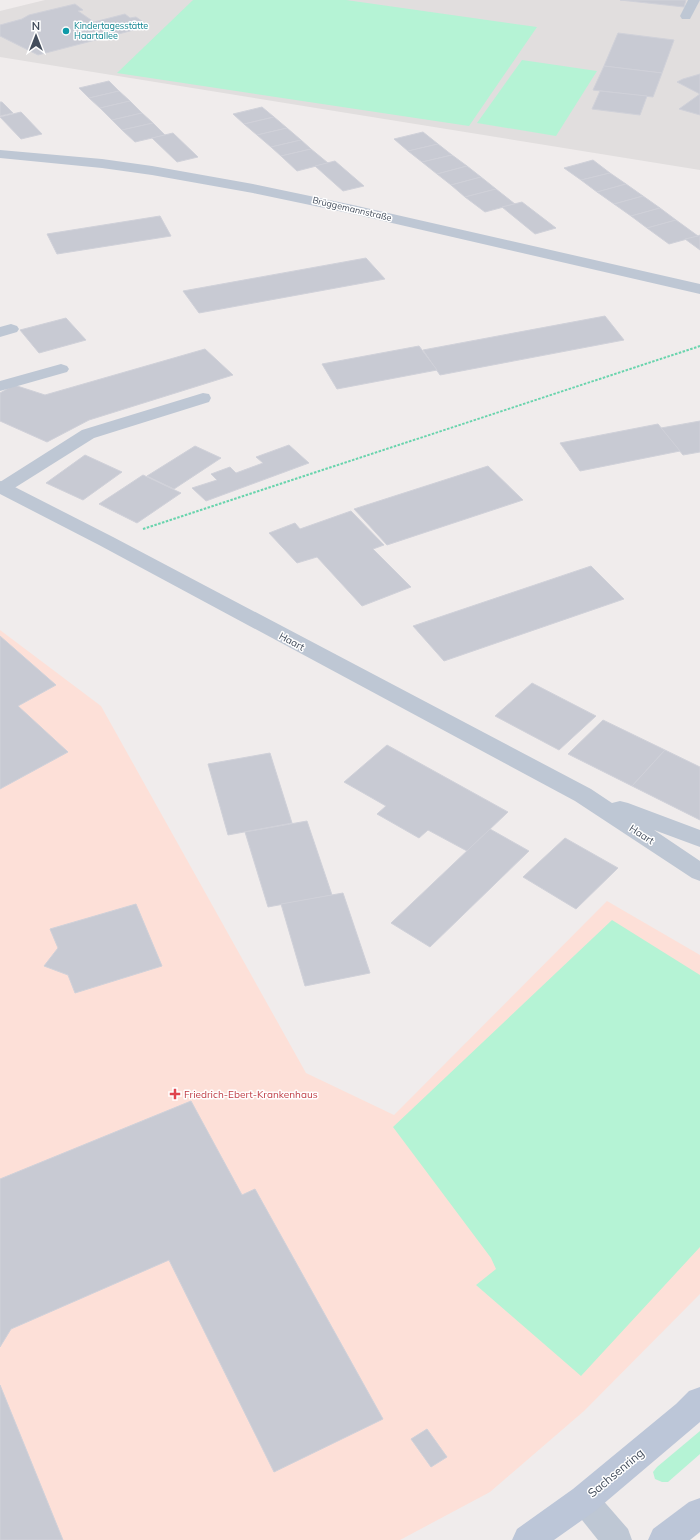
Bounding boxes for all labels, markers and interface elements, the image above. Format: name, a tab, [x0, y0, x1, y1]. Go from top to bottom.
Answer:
north arrow	[16, 16, 56, 56]
text: N	[32, 19, 40, 33]
place label: Kindertagesstätte Haartallee	[74, 20, 148, 41]
marker: Kindertagesstätte Haartallee	[61, 26, 71, 36]
street label: Brüggemannstraße	[311, 194, 393, 223]
street label: Haart	[277, 629, 307, 654]
street label: Haart	[627, 822, 657, 848]
marker: Friedrich-Ebert-Krankenhaus	[169, 1088, 181, 1100]
place label: Friedrich-Ebert-Krankenhaus	[184, 1088, 318, 1101]
street label: Sachsenring	[585, 1445, 647, 1500]

